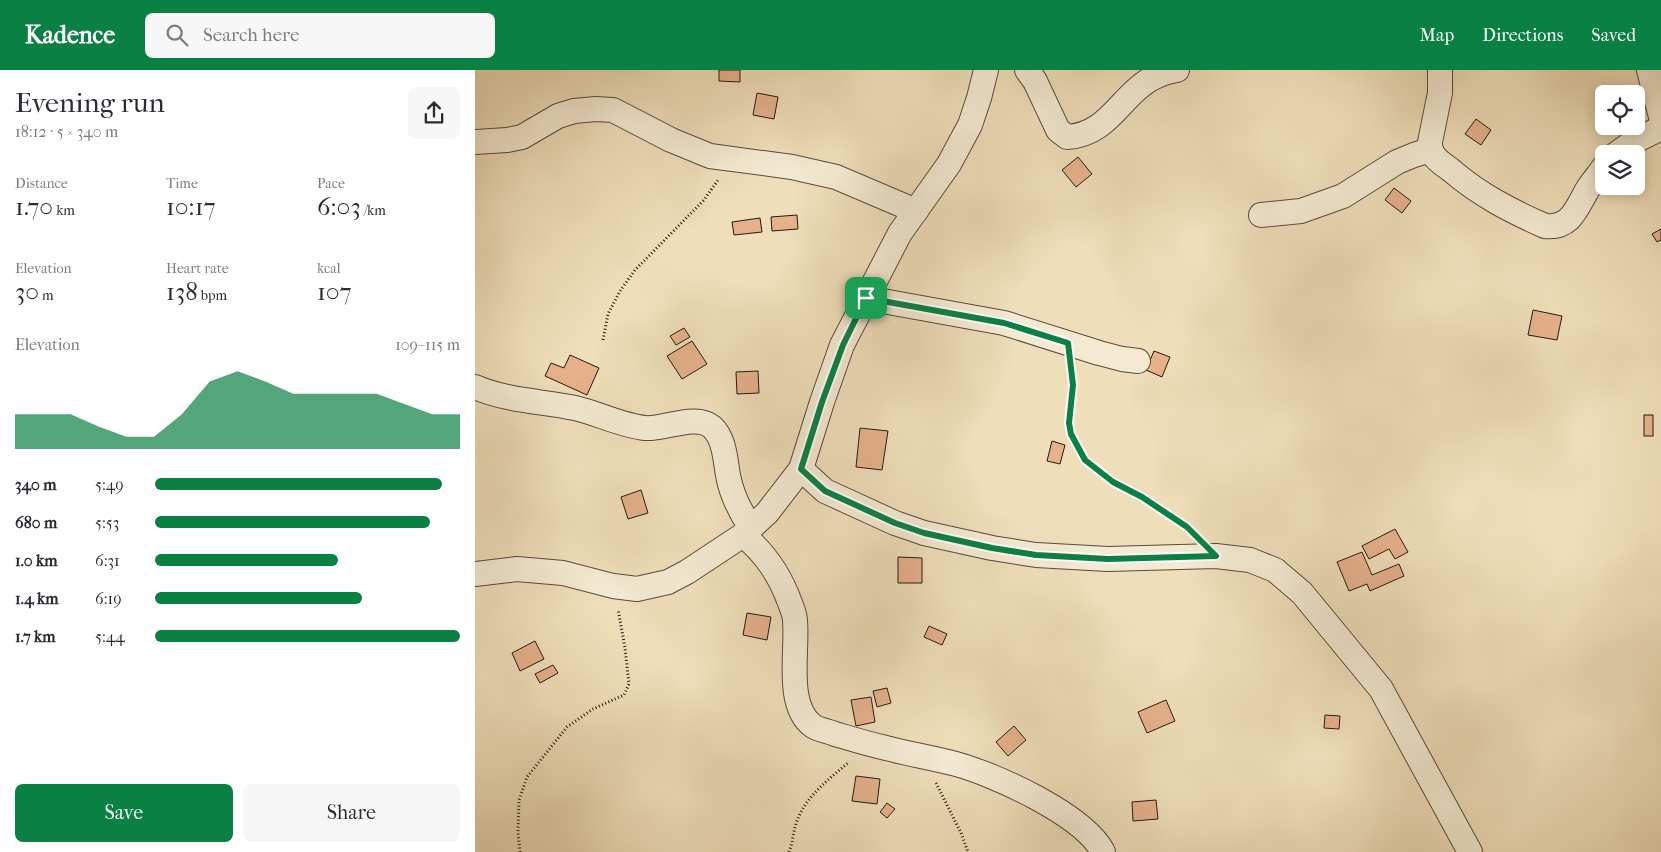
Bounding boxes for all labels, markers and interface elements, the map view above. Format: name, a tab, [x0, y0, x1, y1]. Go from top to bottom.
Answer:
search box	[145, 13, 495, 58]
text: Kadence	[25, 21, 115, 49]
icon: search	[163, 21, 191, 49]
text: Search here	[203, 24, 299, 46]
text: Map	[1420, 25, 1454, 46]
text: Directions	[1482, 25, 1563, 46]
text: Saved	[1591, 25, 1636, 46]
map controls	[1595, 85, 1645, 195]
button: locate	[1595, 85, 1645, 135]
text: Evening run	[15, 86, 165, 119]
button: share	[408, 87, 460, 139]
text: 18:12 · 5 × 340 m	[15, 122, 118, 141]
button: layers	[1595, 145, 1645, 195]
text: Distance	[15, 175, 68, 192]
text: Time	[166, 175, 198, 192]
text: Pace	[317, 175, 345, 192]
text: 1.70	[15, 192, 53, 221]
text: 10:17	[166, 192, 216, 221]
text: 6:03	[317, 192, 361, 221]
text: km	[53, 202, 75, 219]
text: /km	[361, 202, 386, 219]
text: Elevation	[15, 260, 72, 277]
text: Heart rate	[166, 260, 229, 277]
text: kcal	[317, 260, 341, 277]
text: 30	[15, 277, 39, 306]
text: 138	[166, 277, 198, 306]
text: 107	[317, 277, 352, 306]
pin	[845, 277, 887, 319]
icon: arrive	[852, 284, 880, 312]
text: m	[39, 287, 54, 304]
text: bpm	[198, 287, 227, 304]
text: Elevation	[15, 335, 80, 354]
text: 109–115 m	[395, 335, 460, 354]
text: 340 m	[15, 475, 57, 494]
text: 5:49	[95, 475, 124, 494]
text: 680 m	[15, 513, 57, 532]
text: 5:53	[95, 513, 119, 532]
text: 1.0 km	[15, 551, 58, 570]
text: 6:31	[95, 551, 120, 570]
text: 1.4 km	[15, 589, 59, 608]
text: 6:19	[95, 589, 122, 608]
text: 1.7 km	[15, 627, 56, 646]
text: 5:44	[95, 627, 125, 646]
button: Save	[15, 784, 233, 842]
button: Share	[243, 784, 460, 842]

